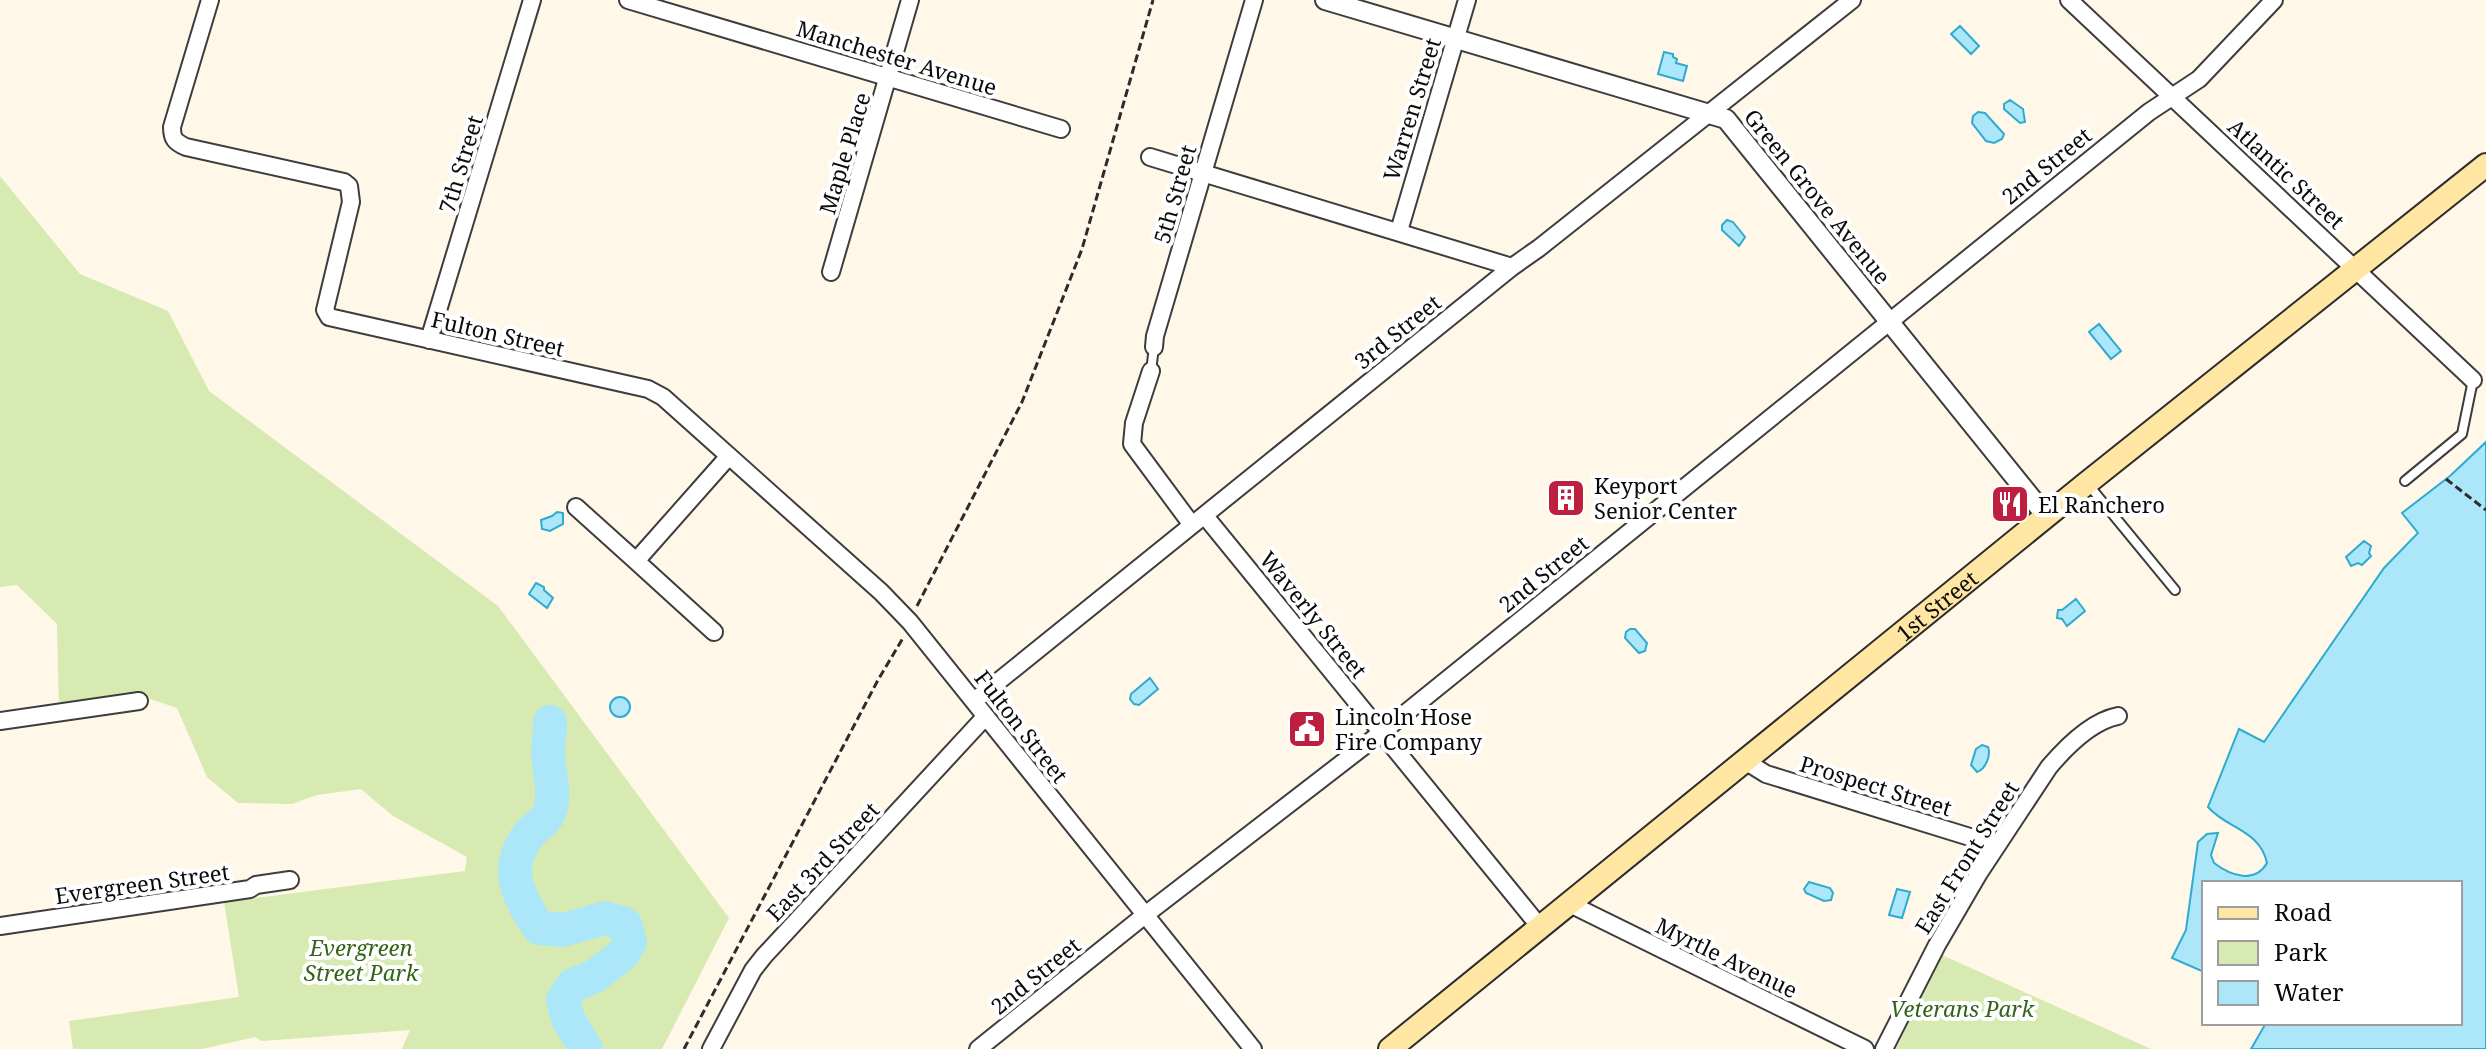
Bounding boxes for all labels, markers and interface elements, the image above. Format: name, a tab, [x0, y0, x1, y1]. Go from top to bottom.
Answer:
street label: Manchester Avenue	[793, 12, 1001, 102]
street label: Warren Street	[1375, 34, 1447, 184]
street label: Maple Place	[811, 88, 877, 218]
street label: Green Grove Avenue	[1738, 102, 1898, 290]
street label: 7th Street	[431, 111, 489, 217]
street label: Atlantic Street	[2222, 111, 2352, 235]
street label: 2nd Street	[1995, 119, 2097, 210]
street label: 5th Street	[1146, 141, 1202, 247]
street label: 3rd Street	[1347, 287, 1447, 375]
street label: Fulton Street	[429, 303, 568, 363]
place label: Keyport Senior Center	[1594, 470, 1738, 525]
building icon: Keyport Senior Center	[1545, 477, 1587, 519]
restaurant icon: El Ranchero	[1989, 483, 2031, 525]
place label: El Ranchero	[2038, 489, 2165, 519]
street label: 2nd Street	[1492, 527, 1594, 618]
street label: Waverly Street	[1254, 544, 1375, 684]
street label: 1st Street	[1889, 563, 1984, 647]
street label: Fulton Street	[968, 663, 1076, 789]
place label: Lincoln Hose Fire Company	[1335, 701, 1483, 756]
public building icon: Lincoln Hose Fire Company	[1286, 708, 1328, 750]
street label: Prospect Street	[1796, 748, 1956, 822]
street label: East Front Street	[1907, 775, 2025, 939]
street label: East 3rd Street	[759, 795, 885, 927]
street label: Evergreen Street	[53, 856, 231, 910]
legend	[2202, 881, 2462, 1025]
text: Road	[2274, 895, 2332, 928]
street label: Myrtle Avenue	[1651, 910, 1803, 1004]
street label: 2nd Street	[984, 929, 1086, 1020]
park label: Evergreen Street Park	[304, 932, 420, 987]
text: Park	[2274, 935, 2328, 968]
text: Water	[2274, 975, 2344, 1008]
park label: Veterans Park	[1890, 993, 2036, 1023]

